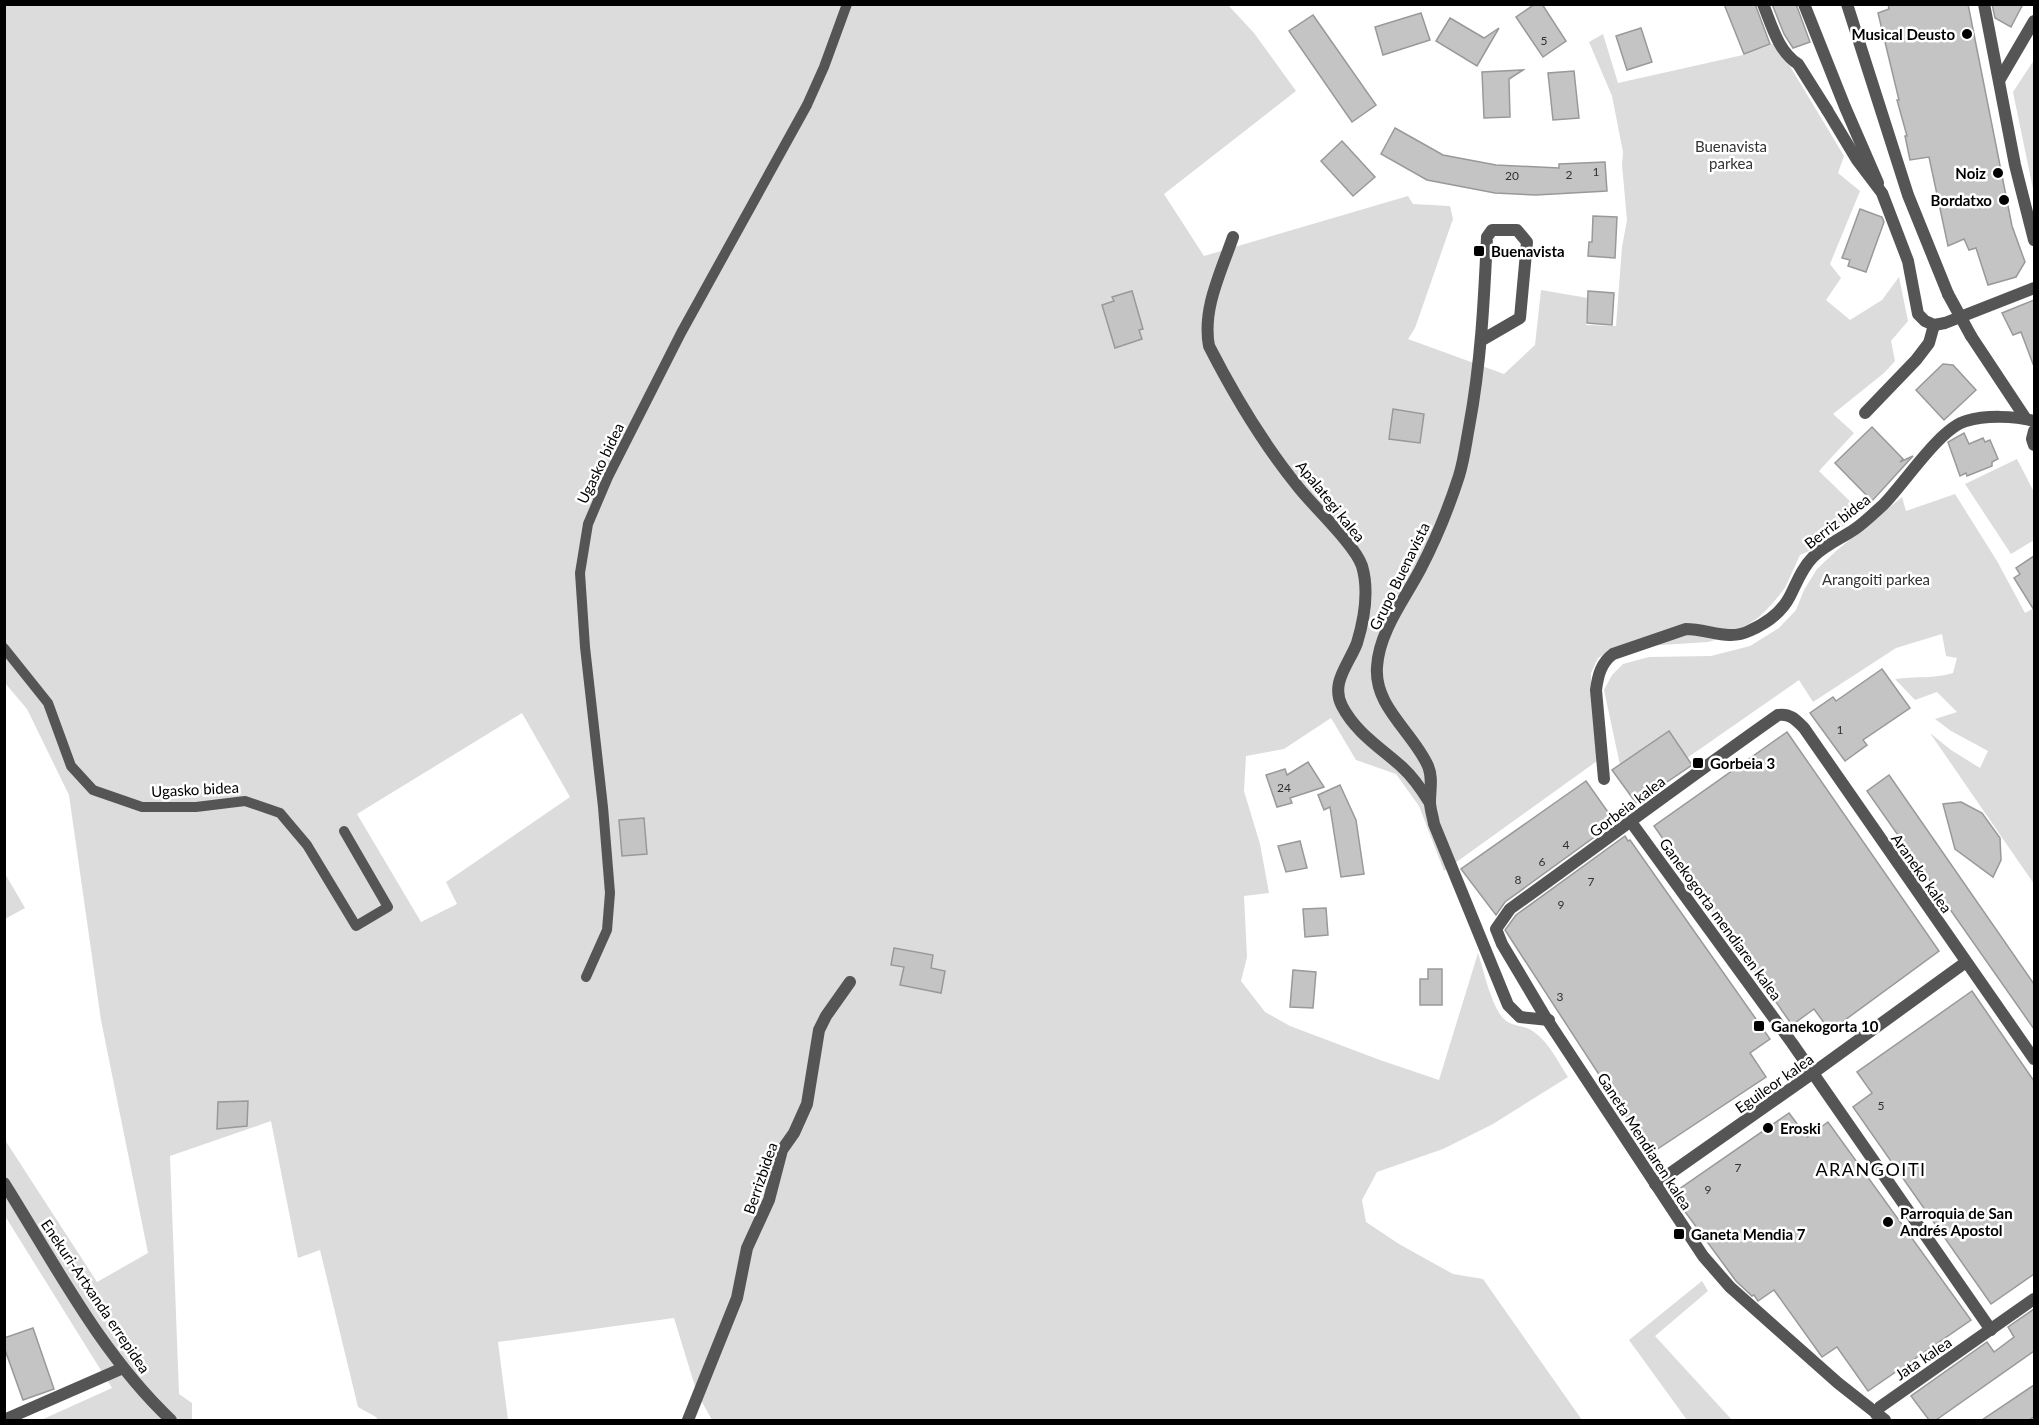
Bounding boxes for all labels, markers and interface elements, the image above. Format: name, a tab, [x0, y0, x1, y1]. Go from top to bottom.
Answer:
place label: Musical Deusto	[1851, 25, 1955, 43]
marker: Musical Deusto	[1960, 27, 1974, 41]
house number: 5	[1541, 33, 1548, 48]
park label: Buenavista parkea	[1695, 137, 1767, 172]
house number: 1	[1593, 164, 1600, 179]
place label: Noiz	[1955, 164, 1986, 182]
marker: Noiz	[1991, 166, 2005, 180]
house number: 2	[1566, 167, 1573, 182]
house number: 20	[1505, 168, 1519, 183]
place label: Bordatxo	[1931, 191, 1992, 209]
marker: Bordatxo	[1997, 193, 2011, 207]
place label: Buenavista	[1491, 242, 1565, 260]
marker: Buenavista	[1472, 244, 1486, 258]
street label: Ugasko bidea	[573, 420, 627, 506]
street label: Apalategi kalea	[1293, 457, 1369, 545]
street label: Berriz bidea	[1801, 490, 1873, 552]
street label: Grupo Buenavista	[1365, 519, 1433, 633]
park label: Arangoiti parkea	[1822, 570, 1930, 588]
house number: 1	[1837, 722, 1844, 737]
place label: Gorbeia 3	[1710, 754, 1775, 772]
marker: Gorbeia 3	[1691, 756, 1705, 770]
street label: Gorbeia kalea	[1586, 772, 1668, 840]
street label: Ugasko bidea	[151, 778, 239, 800]
house number: 24	[1277, 780, 1291, 795]
street label: Araneko kalea	[1888, 830, 1956, 916]
street label: Ganekogorta mendiaren kalea	[1656, 834, 1786, 1004]
house number: 4	[1563, 837, 1570, 852]
house number: 6	[1539, 854, 1546, 869]
house number: 8	[1515, 872, 1522, 887]
house number: 7	[1588, 874, 1595, 889]
house number: 9	[1558, 897, 1565, 912]
house number: 3	[1557, 989, 1564, 1004]
place label: Ganekogorta 10	[1771, 1017, 1879, 1035]
marker: Ganekogorta 10	[1752, 1019, 1766, 1033]
street label: Eguileor kalea	[1732, 1049, 1816, 1117]
street label: Ganeta Mendiaren kalea	[1594, 1069, 1696, 1213]
house number: 5	[1878, 1098, 1885, 1113]
place label: Eroski	[1780, 1119, 1821, 1137]
marker: Eroski	[1761, 1121, 1775, 1135]
street label: Berrizbidea	[739, 1140, 781, 1216]
district label: ARANGOITI	[1815, 1158, 1927, 1180]
house number: 7	[1735, 1160, 1742, 1175]
house number: 9	[1705, 1182, 1712, 1197]
place label: Parroquia de San Andrés Apostol	[1899, 1204, 2013, 1239]
marker: Parroquia de San Andrés Apostol	[1881, 1215, 1895, 1229]
street label: Enekuri-Artxanda errepidea	[38, 1216, 154, 1376]
place label: Ganeta Mendia 7	[1691, 1225, 1806, 1243]
marker: Ganeta Mendia 7	[1672, 1227, 1686, 1241]
street label: Jata kalea	[1891, 1333, 1955, 1383]

